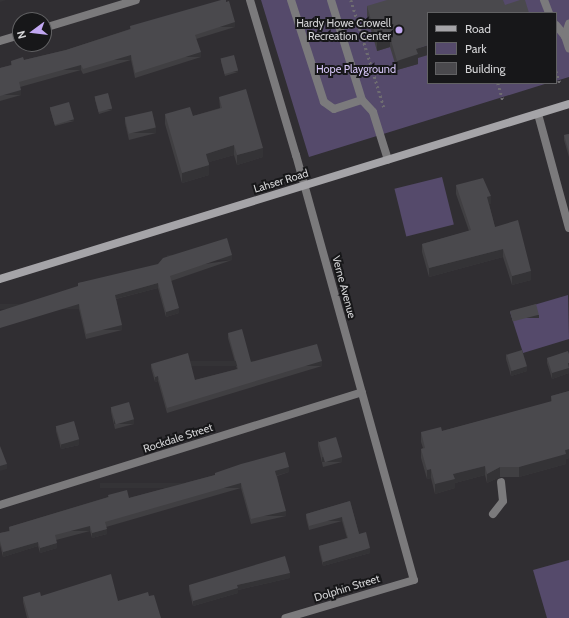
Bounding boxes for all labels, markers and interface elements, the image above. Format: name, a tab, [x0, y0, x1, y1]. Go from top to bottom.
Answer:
north arrow	[12, 12, 52, 52]
legend	[427, 12, 557, 84]
place label: Hardy Howe Crowell Recreation Center	[296, 17, 391, 43]
text: Road	[465, 21, 491, 36]
marker: Hardy Howe Crowell Recreation Center	[394, 25, 404, 35]
text: N	[14, 29, 29, 40]
text: Park	[465, 41, 487, 56]
text: Building	[465, 61, 506, 76]
park label: Hope Playground	[316, 62, 396, 76]
street label: Lahser Road	[252, 166, 310, 196]
street label: Verne Avenue	[329, 254, 359, 320]
street label: Rockdale Street	[142, 421, 214, 455]
street label: Dolphin Street	[313, 572, 381, 604]

